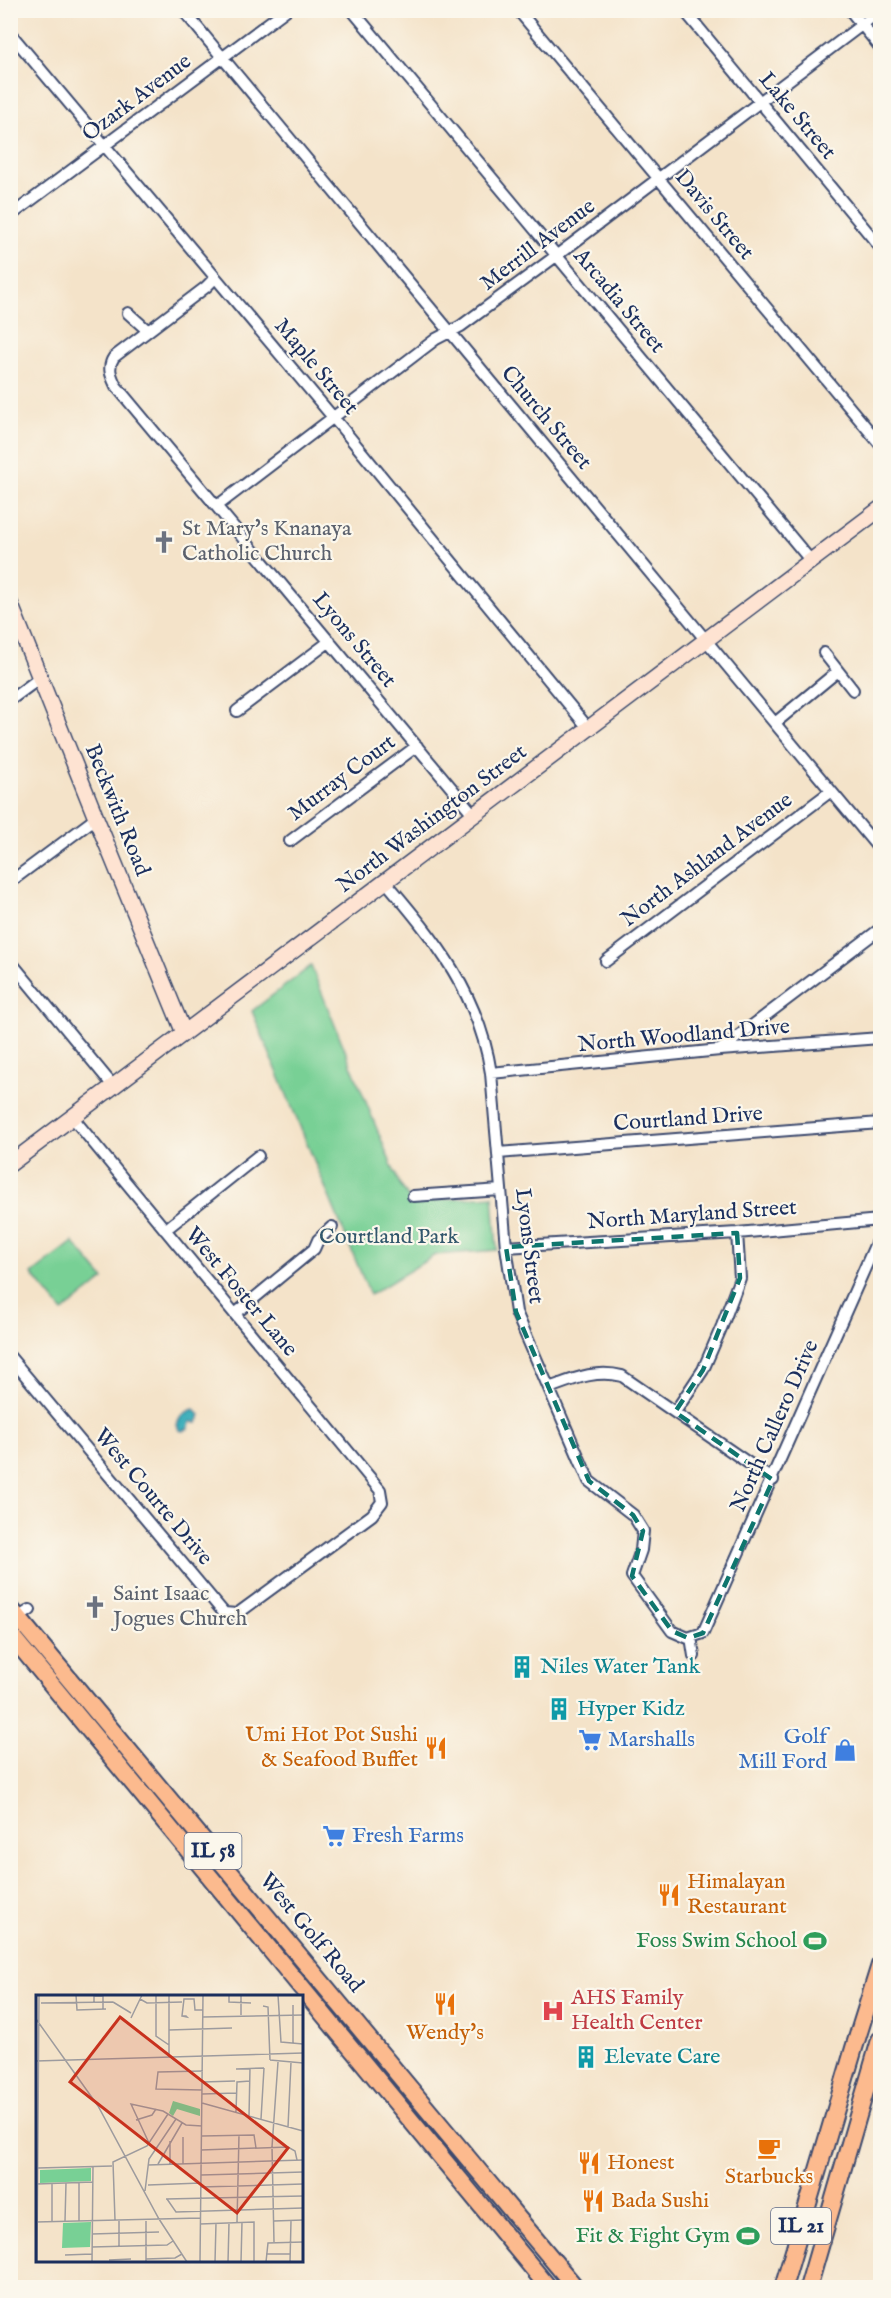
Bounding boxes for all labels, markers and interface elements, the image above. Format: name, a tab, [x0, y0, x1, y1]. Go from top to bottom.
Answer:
street label: Ozark Avenue	[77, 48, 197, 148]
street label: Lake Street	[752, 66, 842, 166]
street label: Davis Street	[668, 164, 760, 266]
street label: Merrill Avenue	[475, 193, 601, 297]
street label: Arcadia Street	[566, 242, 671, 360]
street label: Maple Street	[268, 313, 365, 421]
street label: Church Street	[494, 360, 598, 476]
place label: St Mary's Knanaya Catholic Church	[182, 515, 352, 568]
church icon: St Mary's Knanaya Catholic Church	[151, 529, 177, 555]
street label: Lyons Street	[306, 586, 402, 694]
street label: Murray Court	[283, 728, 402, 828]
street label: North Washington Street	[331, 738, 533, 900]
street label: Beckwith Road	[78, 740, 156, 880]
street label: North Ashland Avenue	[616, 786, 798, 934]
street label: North Woodland Drive	[577, 1013, 791, 1059]
street label: Courtland Drive	[612, 1100, 764, 1138]
street label: Lyons Street	[508, 1187, 550, 1306]
street label: North Maryland Street	[586, 1194, 798, 1236]
street label: West Foster Lane	[179, 1221, 303, 1363]
park label: Courtland Park	[319, 1223, 459, 1251]
street label: North Callero Drive	[724, 1336, 826, 1516]
street label: West Courte Drive	[87, 1423, 219, 1571]
place label: Saint Isaac Jogues Church	[110, 1580, 247, 1633]
church icon: Saint Isaac Jogues Church	[82, 1594, 108, 1620]
place label: Niles Water Tank	[540, 1653, 701, 1681]
building icon: Niles Water Tank	[509, 1654, 535, 1680]
place label: Hyper Kidz	[577, 1695, 685, 1723]
building icon: Hyper Kidz	[546, 1696, 572, 1722]
place label: Umi Hot Pot Sushi & Seafood Buffet	[245, 1721, 418, 1774]
place label: Golf Mill Ford	[738, 1723, 831, 1776]
place label: Marshalls	[608, 1726, 695, 1754]
supermarket icon: Marshalls	[577, 1727, 603, 1753]
restaurant icon: Umi Hot Pot Sushi & Seafood Buffet	[423, 1735, 449, 1761]
shop icon: Golf Mill Ford	[832, 1737, 858, 1763]
place label: Fresh Farms	[352, 1822, 464, 1850]
supermarket icon: Fresh Farms	[321, 1823, 347, 1849]
road number: IL 58	[184, 1833, 242, 1869]
street label: West Golf Road	[253, 1867, 369, 1999]
place label: Himalayan Restaurant	[687, 1868, 787, 1921]
restaurant icon: Himalayan Restaurant	[656, 1882, 682, 1908]
place label: Foss Swim School	[636, 1927, 797, 1955]
sports icon: Foss Swim School	[802, 1928, 828, 1954]
place label: AHS Family Health Center	[570, 1984, 703, 2037]
restaurant icon: Wendy's	[432, 1991, 458, 2017]
inset map	[36, 1995, 303, 2262]
hospital icon: AHS Family Health Center	[540, 1998, 566, 2024]
place label: Wendy's	[406, 2019, 484, 2047]
place label: Elevate Care	[604, 2043, 720, 2071]
building icon: Elevate Care	[573, 2044, 599, 2070]
cafe icon: Starbucks	[756, 2135, 782, 2161]
place label: Honest	[607, 2149, 675, 2177]
restaurant icon: Honest	[576, 2150, 602, 2176]
place label: Starbucks	[725, 2163, 813, 2191]
place label: Bada Sushi	[611, 2187, 709, 2215]
restaurant icon: Bada Sushi	[580, 2188, 606, 2214]
road number: IL 21	[771, 2208, 831, 2244]
place label: Fit & Fight Gym	[575, 2222, 730, 2250]
sports icon: Fit & Fight Gym	[735, 2223, 761, 2249]

